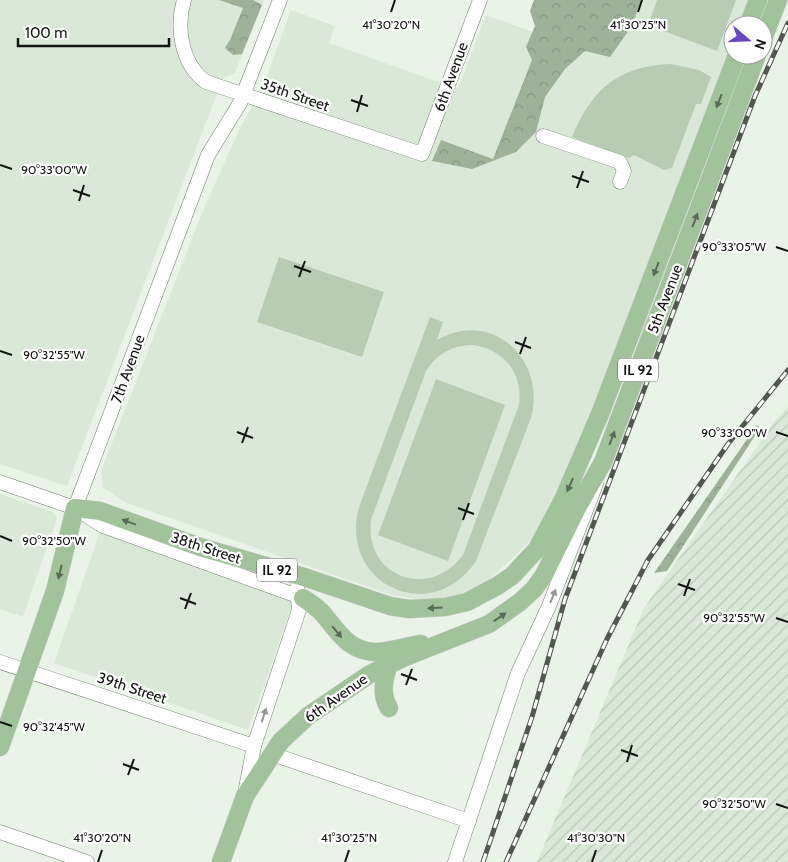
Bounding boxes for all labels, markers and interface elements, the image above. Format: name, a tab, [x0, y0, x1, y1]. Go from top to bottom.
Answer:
scale bar	[18, 15, 169, 47]
north arrow	[723, 15, 773, 65]
text: 41°30'20"N	[362, 17, 420, 32]
text: 41°30'25"N	[610, 17, 666, 32]
text: 100 m	[25, 24, 67, 42]
text: N	[750, 37, 770, 52]
street label: 6th Avenue	[430, 39, 472, 114]
street label: 35th Street	[258, 75, 332, 115]
one-way arrow	[715, 93, 723, 108]
text: 90°33'00"W	[21, 162, 87, 177]
one-way arrow	[691, 213, 699, 227]
text: 90°33'05"W	[702, 239, 767, 254]
street label: 5th Avenue	[644, 262, 686, 336]
one-way arrow	[651, 262, 659, 276]
street label: 7th Avenue	[107, 332, 149, 406]
text: 90°32'55"W	[23, 347, 86, 362]
road number: IL 92	[618, 358, 658, 382]
text: 90°33'00"W	[701, 425, 767, 440]
one-way arrow	[609, 430, 616, 445]
one-way arrow	[566, 478, 574, 492]
one-way arrow	[121, 518, 136, 526]
street label: 38th Street	[169, 528, 243, 568]
text: 90°32'50"W	[22, 533, 86, 548]
road number: IL 92	[257, 558, 297, 582]
one-way arrow	[56, 565, 64, 580]
one-way arrow	[550, 589, 557, 604]
one-way arrow	[427, 604, 443, 612]
text: 90°32'55"W	[703, 610, 766, 625]
one-way arrow	[493, 612, 507, 622]
one-way arrow	[331, 625, 342, 638]
street label: 39th Street	[95, 668, 169, 708]
street label: 6th Avenue	[301, 670, 371, 726]
one-way arrow	[260, 707, 268, 722]
text: 90°32'45"W	[23, 719, 86, 734]
text: 90°32'50"W	[702, 796, 766, 811]
text: 41°30'20"N	[73, 830, 131, 845]
text: 41°30'25"N	[321, 830, 377, 845]
text: 41°30'30"N	[567, 830, 625, 845]

